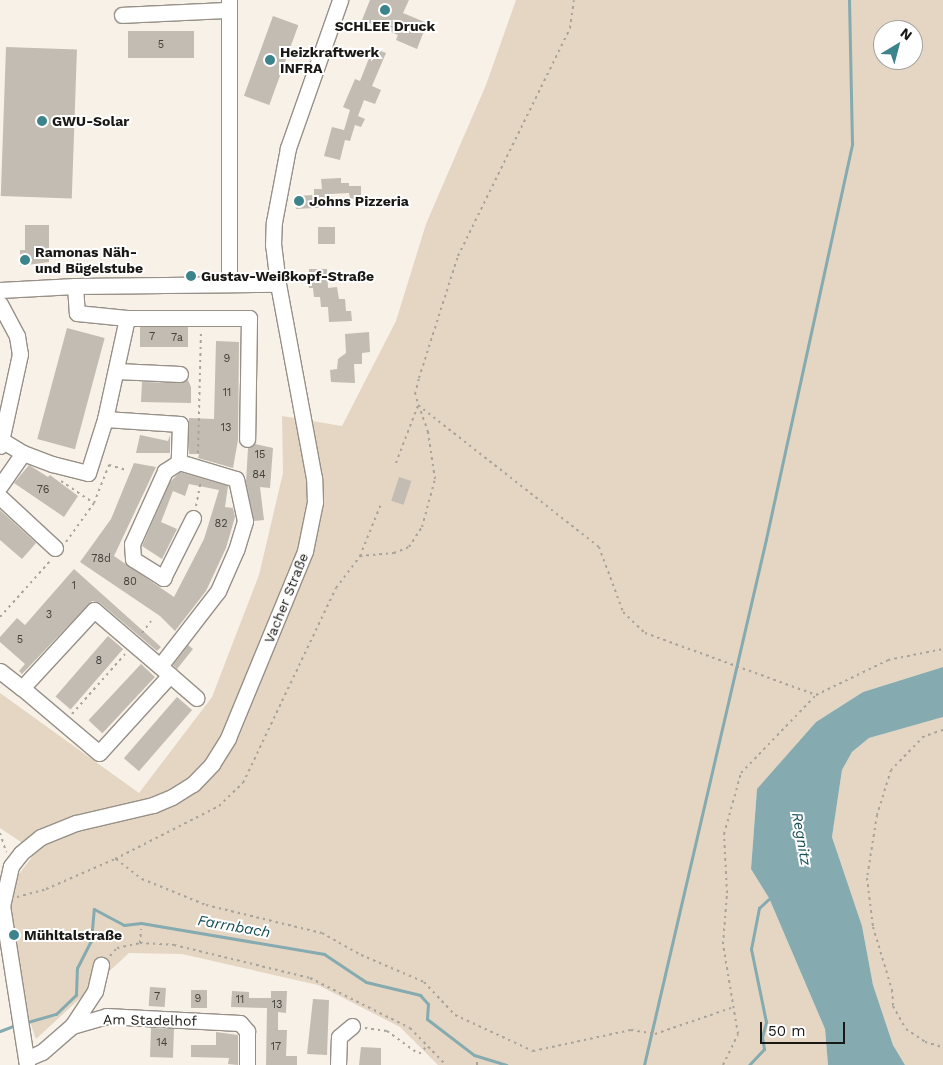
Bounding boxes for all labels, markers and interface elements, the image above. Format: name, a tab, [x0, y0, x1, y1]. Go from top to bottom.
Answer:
marker: SCHLEE Druck	[379, 4, 391, 16]
place label: SCHLEE Druck	[335, 18, 435, 34]
north arrow	[873, 20, 923, 70]
text: N	[897, 24, 915, 43]
house number: 5	[158, 38, 164, 52]
place label: Heizkraftwerk INFRA	[280, 44, 379, 76]
marker: Heizkraftwerk INFRA	[264, 54, 276, 66]
place label: GWU-Solar	[52, 113, 129, 129]
marker: GWU-Solar	[36, 115, 48, 127]
place label: Johns Pizzeria	[309, 193, 409, 209]
marker: Johns Pizzeria	[293, 195, 305, 207]
place label: Ramonas Näh- und Bügelstube	[35, 244, 143, 276]
marker: Ramonas Näh- und Bügelstube	[19, 254, 31, 266]
place label: Gustav-Weißkopf-Straße	[201, 268, 374, 284]
marker: Gustav-Weißkopf-Straße	[185, 270, 197, 282]
house number: 7	[149, 330, 155, 344]
house number: 7a	[171, 331, 183, 345]
house number: 9	[224, 352, 230, 366]
house number: 11	[223, 386, 231, 400]
house number: 13	[221, 421, 231, 435]
house number: 15	[255, 448, 265, 462]
house number: 84	[252, 468, 266, 482]
house number: 76	[37, 483, 49, 497]
house number: 82	[214, 517, 228, 531]
street label: Vacher Straße	[260, 550, 312, 646]
house number: 78d	[91, 552, 111, 566]
house number: 80	[123, 575, 137, 589]
house number: 1	[72, 579, 76, 593]
house number: 3	[46, 608, 52, 622]
house number: 5	[17, 633, 23, 647]
house number: 8	[96, 654, 102, 668]
water label: Regnitz	[787, 811, 815, 867]
water label: Farrnbach	[196, 912, 272, 942]
place label: Mühltalstraße	[24, 927, 122, 943]
marker: Mühltalstraße	[8, 929, 20, 941]
house number: 7	[154, 990, 160, 1004]
house number: 9	[195, 992, 201, 1006]
house number: 11	[236, 993, 244, 1007]
house number: 13	[272, 998, 282, 1012]
street label: Am Stadelhof	[103, 1011, 197, 1029]
scale bar	[763, 1012, 848, 1044]
text: 50 m	[768, 1022, 805, 1040]
house number: 14	[156, 1036, 168, 1050]
house number: 17	[271, 1040, 281, 1054]

